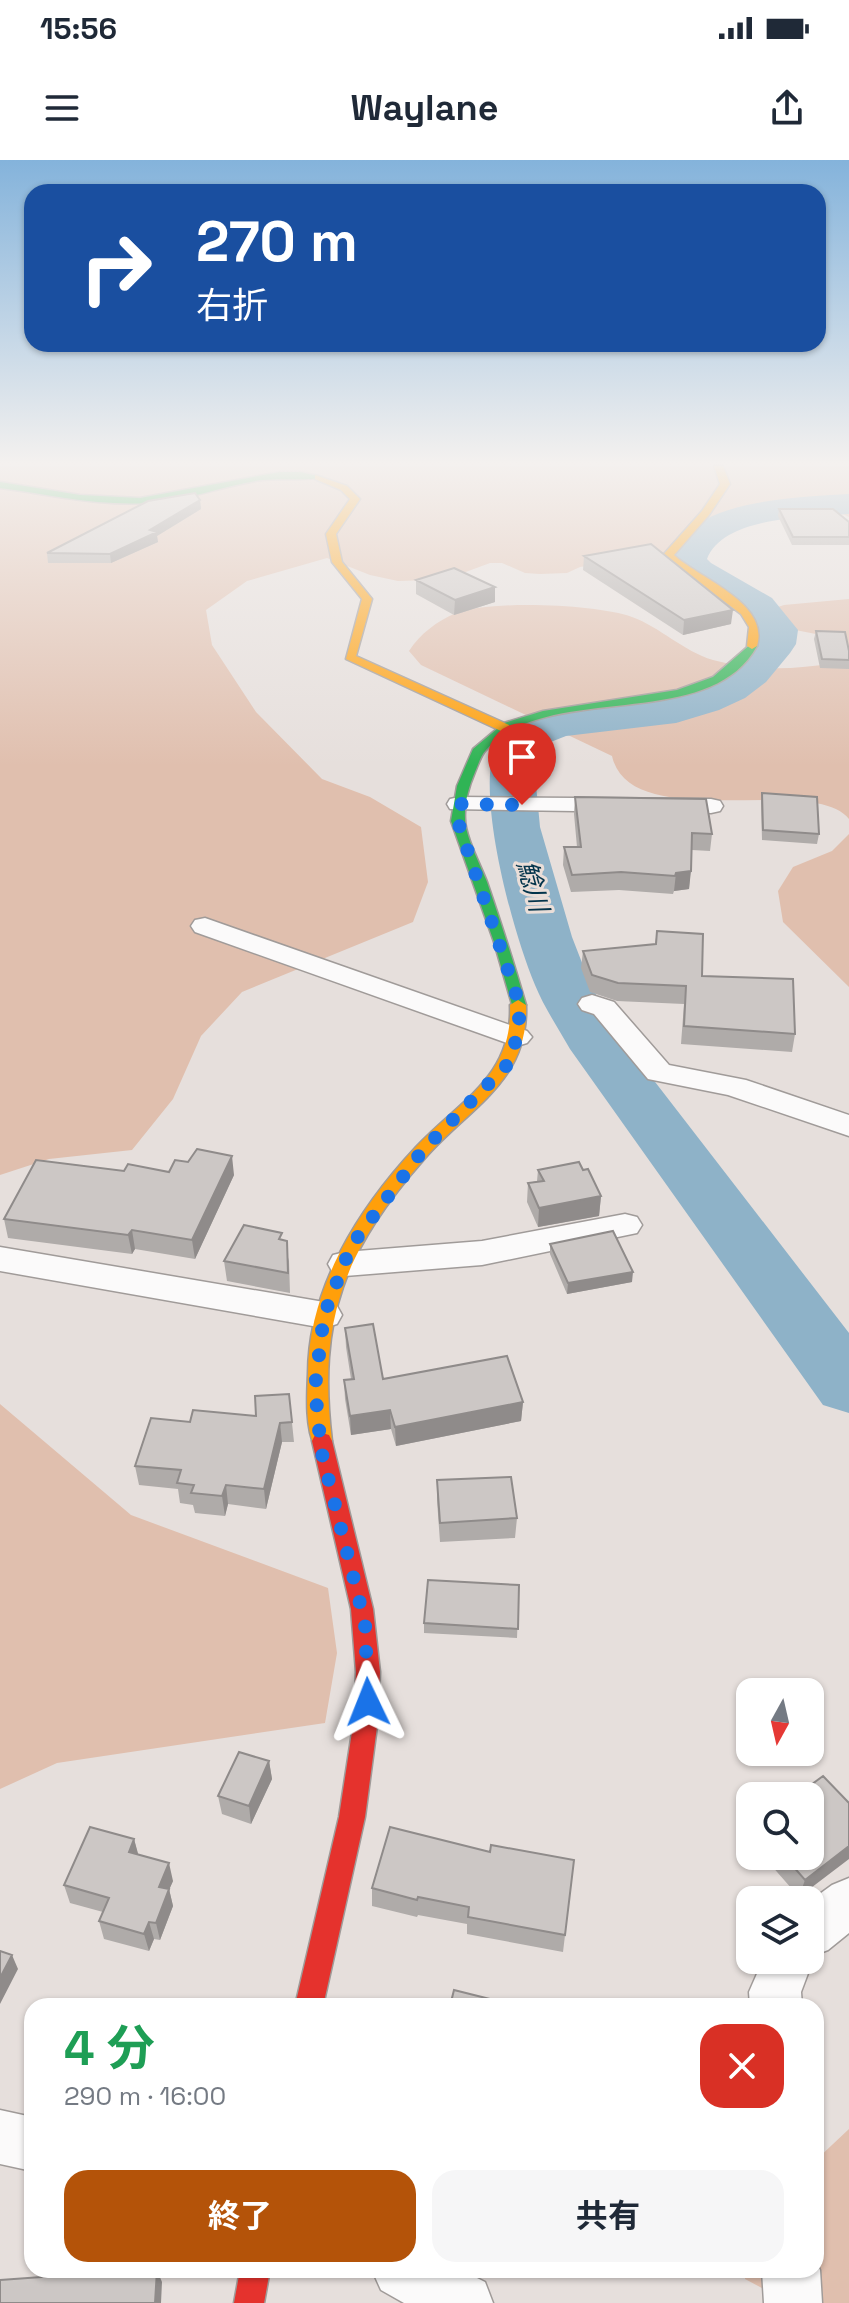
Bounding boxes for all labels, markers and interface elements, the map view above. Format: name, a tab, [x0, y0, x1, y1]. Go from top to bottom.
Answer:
text: 15:56	[40, 9, 117, 48]
text: Waylane	[351, 85, 498, 131]
icon: menu	[40, 86, 84, 130]
icon: share	[765, 86, 809, 130]
text: 270 m	[196, 206, 358, 277]
icon: right	[64, 216, 168, 320]
text: 右折	[196, 283, 268, 329]
pin	[488, 723, 556, 805]
icon: arrive	[500, 735, 544, 779]
water label: 鯰川	[509, 856, 557, 919]
position arrow	[326, 1660, 410, 1744]
north arrow	[736, 1678, 824, 1766]
map controls	[736, 1678, 824, 1974]
button: search	[736, 1782, 824, 1870]
button: layers	[736, 1886, 824, 1974]
text: 4 分	[64, 2018, 155, 2079]
button: close	[700, 2024, 784, 2108]
text: 290 m · 16:00	[64, 2079, 226, 2113]
button: 終了	[64, 2170, 416, 2262]
button: 共有	[432, 2170, 784, 2262]

